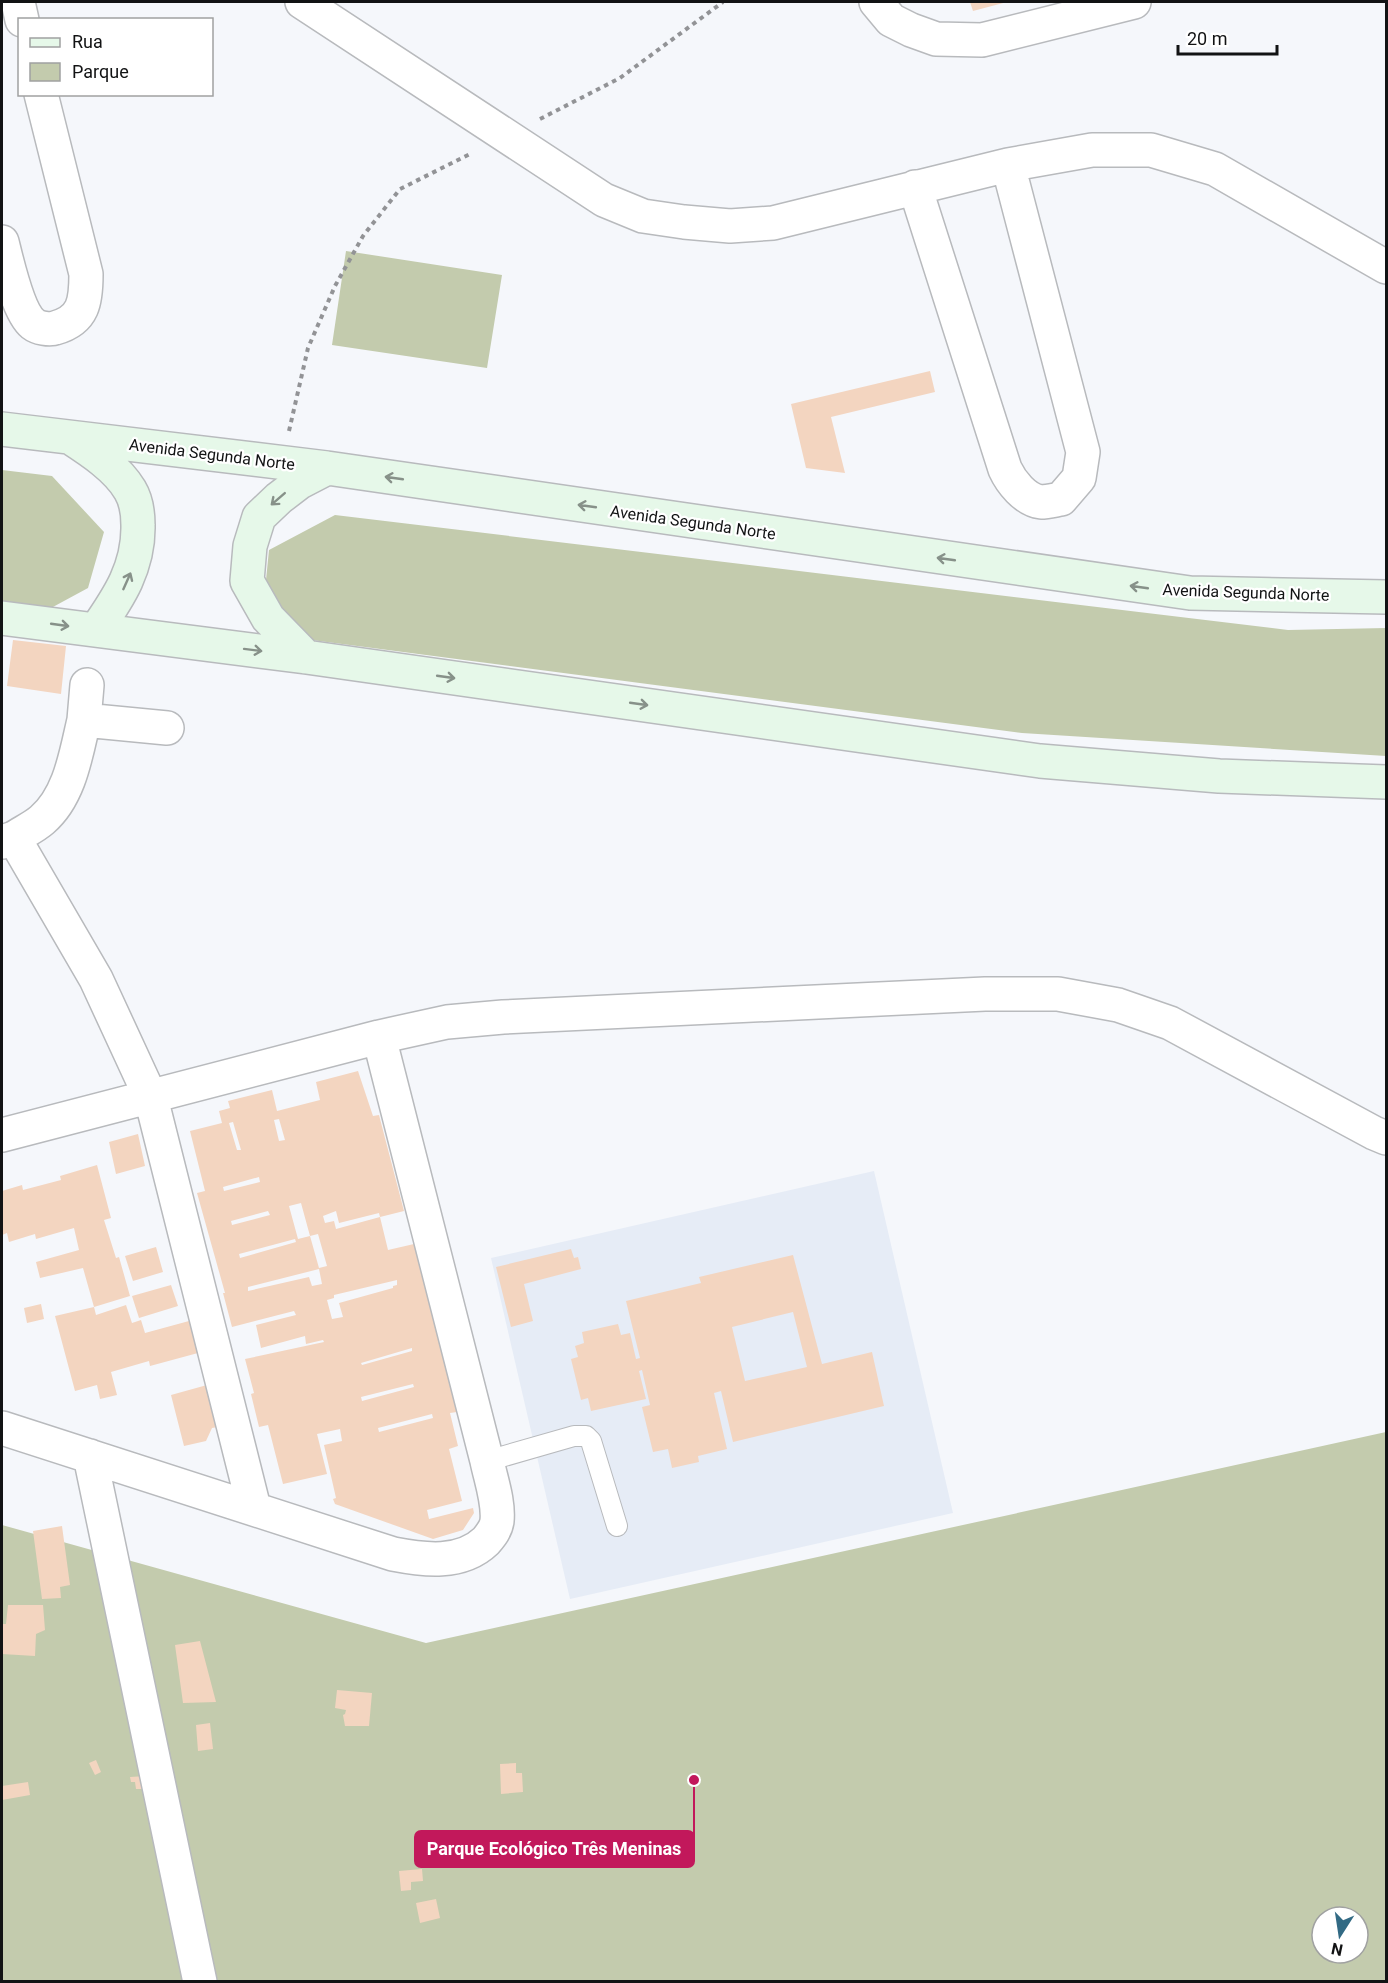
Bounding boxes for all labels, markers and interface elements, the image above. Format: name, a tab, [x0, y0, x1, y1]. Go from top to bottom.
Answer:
legend	[18, 18, 213, 96]
scale bar	[1178, 18, 1277, 56]
text: 20 m	[1187, 28, 1227, 49]
text: Rua	[72, 31, 103, 52]
text: Parque	[72, 61, 129, 82]
street label: Avenida Segunda Norte	[128, 435, 296, 474]
one-way arrow	[385, 472, 405, 483]
one-way arrow	[271, 492, 286, 506]
one-way arrow	[578, 501, 598, 512]
street label: Avenida Segunda Norte	[609, 501, 777, 544]
one-way arrow	[937, 554, 957, 565]
one-way arrow	[122, 572, 133, 591]
street label: Avenida Segunda Norte	[1162, 580, 1330, 605]
one-way arrow	[1130, 581, 1150, 592]
one-way arrow	[49, 620, 69, 631]
one-way arrow	[242, 645, 262, 656]
one-way arrow	[436, 672, 455, 683]
one-way arrow	[629, 699, 649, 710]
callout: Parque Ecológico Três Meninas	[415, 1831, 694, 1867]
text: Parque Ecológico Três Meninas	[427, 1838, 681, 1859]
north arrow	[1310, 1905, 1370, 1965]
text: N	[1329, 1939, 1344, 1960]

